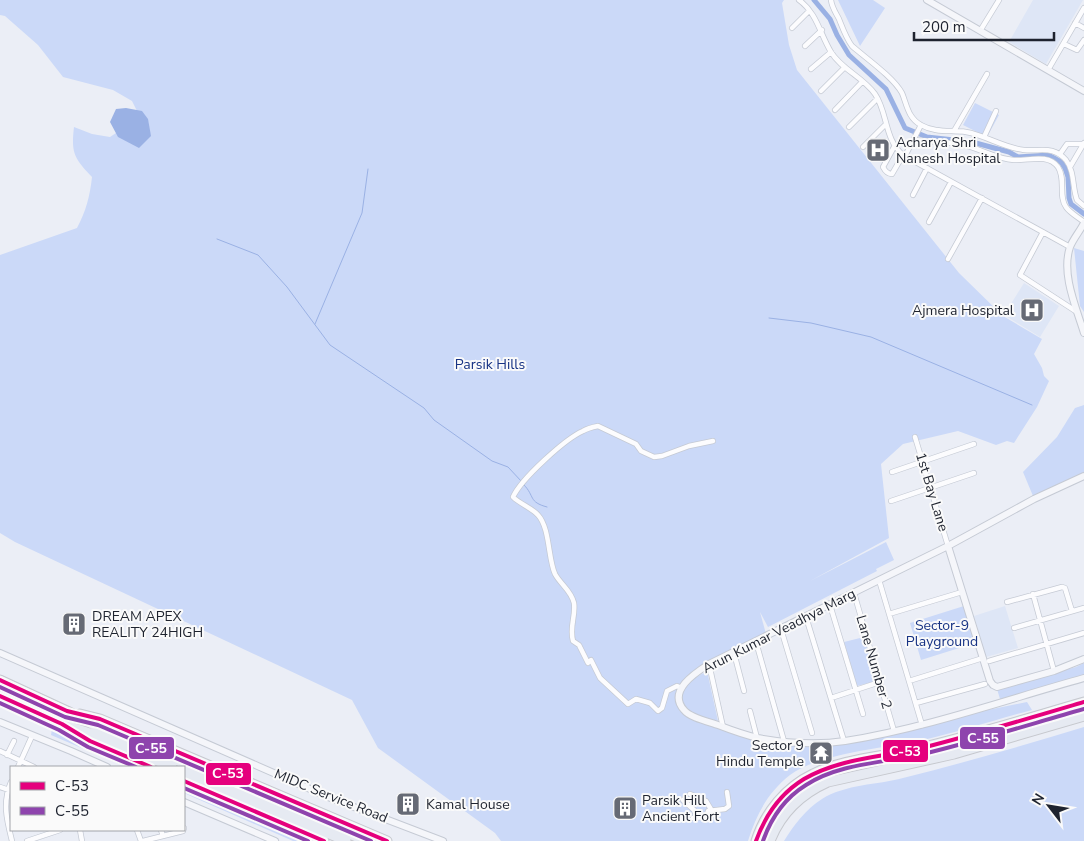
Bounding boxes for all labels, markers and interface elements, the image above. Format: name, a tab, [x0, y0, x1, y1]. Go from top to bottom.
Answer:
scale bar	[914, 10, 1054, 42]
text: 200 m	[922, 17, 966, 37]
place label: Acharya Shri Nanesh Hospital	[896, 133, 1001, 168]
hospital icon: Acharya Shri Nanesh Hospital	[865, 137, 891, 163]
hospital icon: Ajmera Hospital	[1019, 297, 1045, 323]
place label: Ajmera Hospital	[912, 301, 1015, 320]
park label: Parsik Hills	[455, 355, 525, 374]
street label: 1st Bay Lane	[911, 450, 953, 534]
street label: Arun Kumar Veadhya Marg	[699, 584, 859, 678]
place label: DREAM APEX REALITY 24HIGH	[92, 607, 203, 642]
building icon: DREAM APEX REALITY 24HIGH	[61, 611, 87, 637]
street label: Lane Number 2	[852, 613, 896, 711]
park label: Sector-9 Playground	[906, 616, 978, 651]
line badge: C-55	[959, 726, 1006, 750]
text: C-55	[967, 729, 999, 748]
line badge: C-55	[128, 736, 175, 760]
place label: Sector 9 Hindu Temple	[716, 736, 804, 771]
text: C-55	[135, 739, 167, 758]
line badge: C-53	[882, 739, 929, 763]
temple icon: Sector 9 Hindu Temple	[808, 740, 834, 766]
text: C-53	[889, 742, 921, 761]
line badge: C-53	[205, 762, 252, 786]
text: C-53	[212, 764, 244, 783]
street label: MIDC Service Road	[271, 765, 391, 827]
legend	[10, 766, 185, 831]
text: C-53	[55, 776, 89, 796]
north arrow	[1024, 781, 1074, 831]
text: N	[1027, 790, 1049, 809]
building icon: Kamal House	[395, 791, 421, 817]
place label: Parsik Hill Ancient Fort	[642, 791, 719, 826]
place label: Kamal House	[426, 795, 510, 814]
building icon: Parsik Hill Ancient Fort	[612, 795, 638, 821]
text: C-55	[55, 801, 89, 821]

